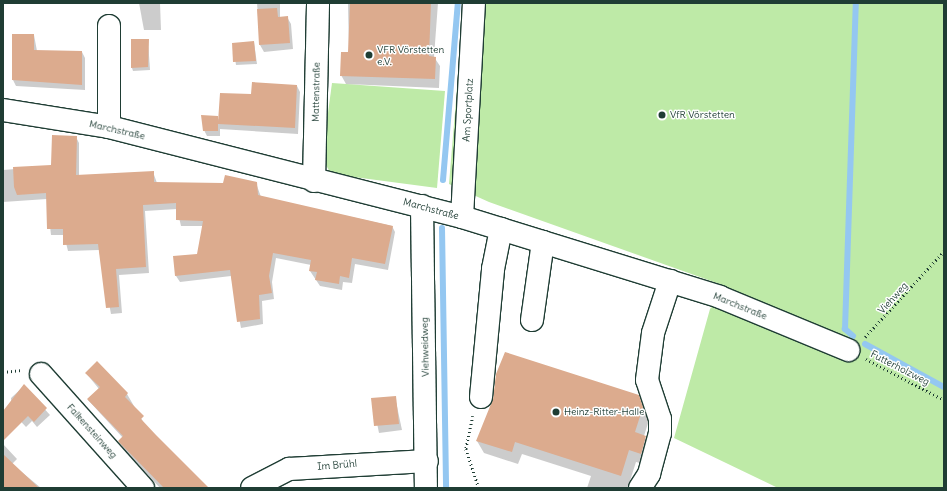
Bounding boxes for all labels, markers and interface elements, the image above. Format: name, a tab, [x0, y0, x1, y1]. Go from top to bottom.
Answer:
place label: VFR Vörstetten e.V.	[377, 43, 444, 66]
marker: VFR Vörstetten e.V.	[364, 50, 374, 60]
street label: Mattenstraße	[309, 62, 323, 122]
street label: Am Sportplatz	[460, 78, 476, 142]
place label: VfR Vörstetten	[670, 109, 735, 121]
marker: VfR Vörstetten	[657, 110, 667, 120]
street label: Marchstraße	[88, 118, 146, 142]
street label: Marchstraße	[402, 196, 460, 222]
street label: Viehweg	[876, 280, 910, 316]
street label: Marchstraße	[711, 290, 769, 322]
street label: Viehweidweg	[418, 317, 432, 377]
street label: Futterholzweg	[869, 348, 931, 388]
street label: Falkensteinweg	[64, 401, 120, 461]
place label: Heinz-Ritter-Halle	[564, 406, 644, 418]
marker: Heinz-Ritter-Halle	[551, 407, 561, 417]
street label: Im Brühl	[317, 457, 357, 473]

